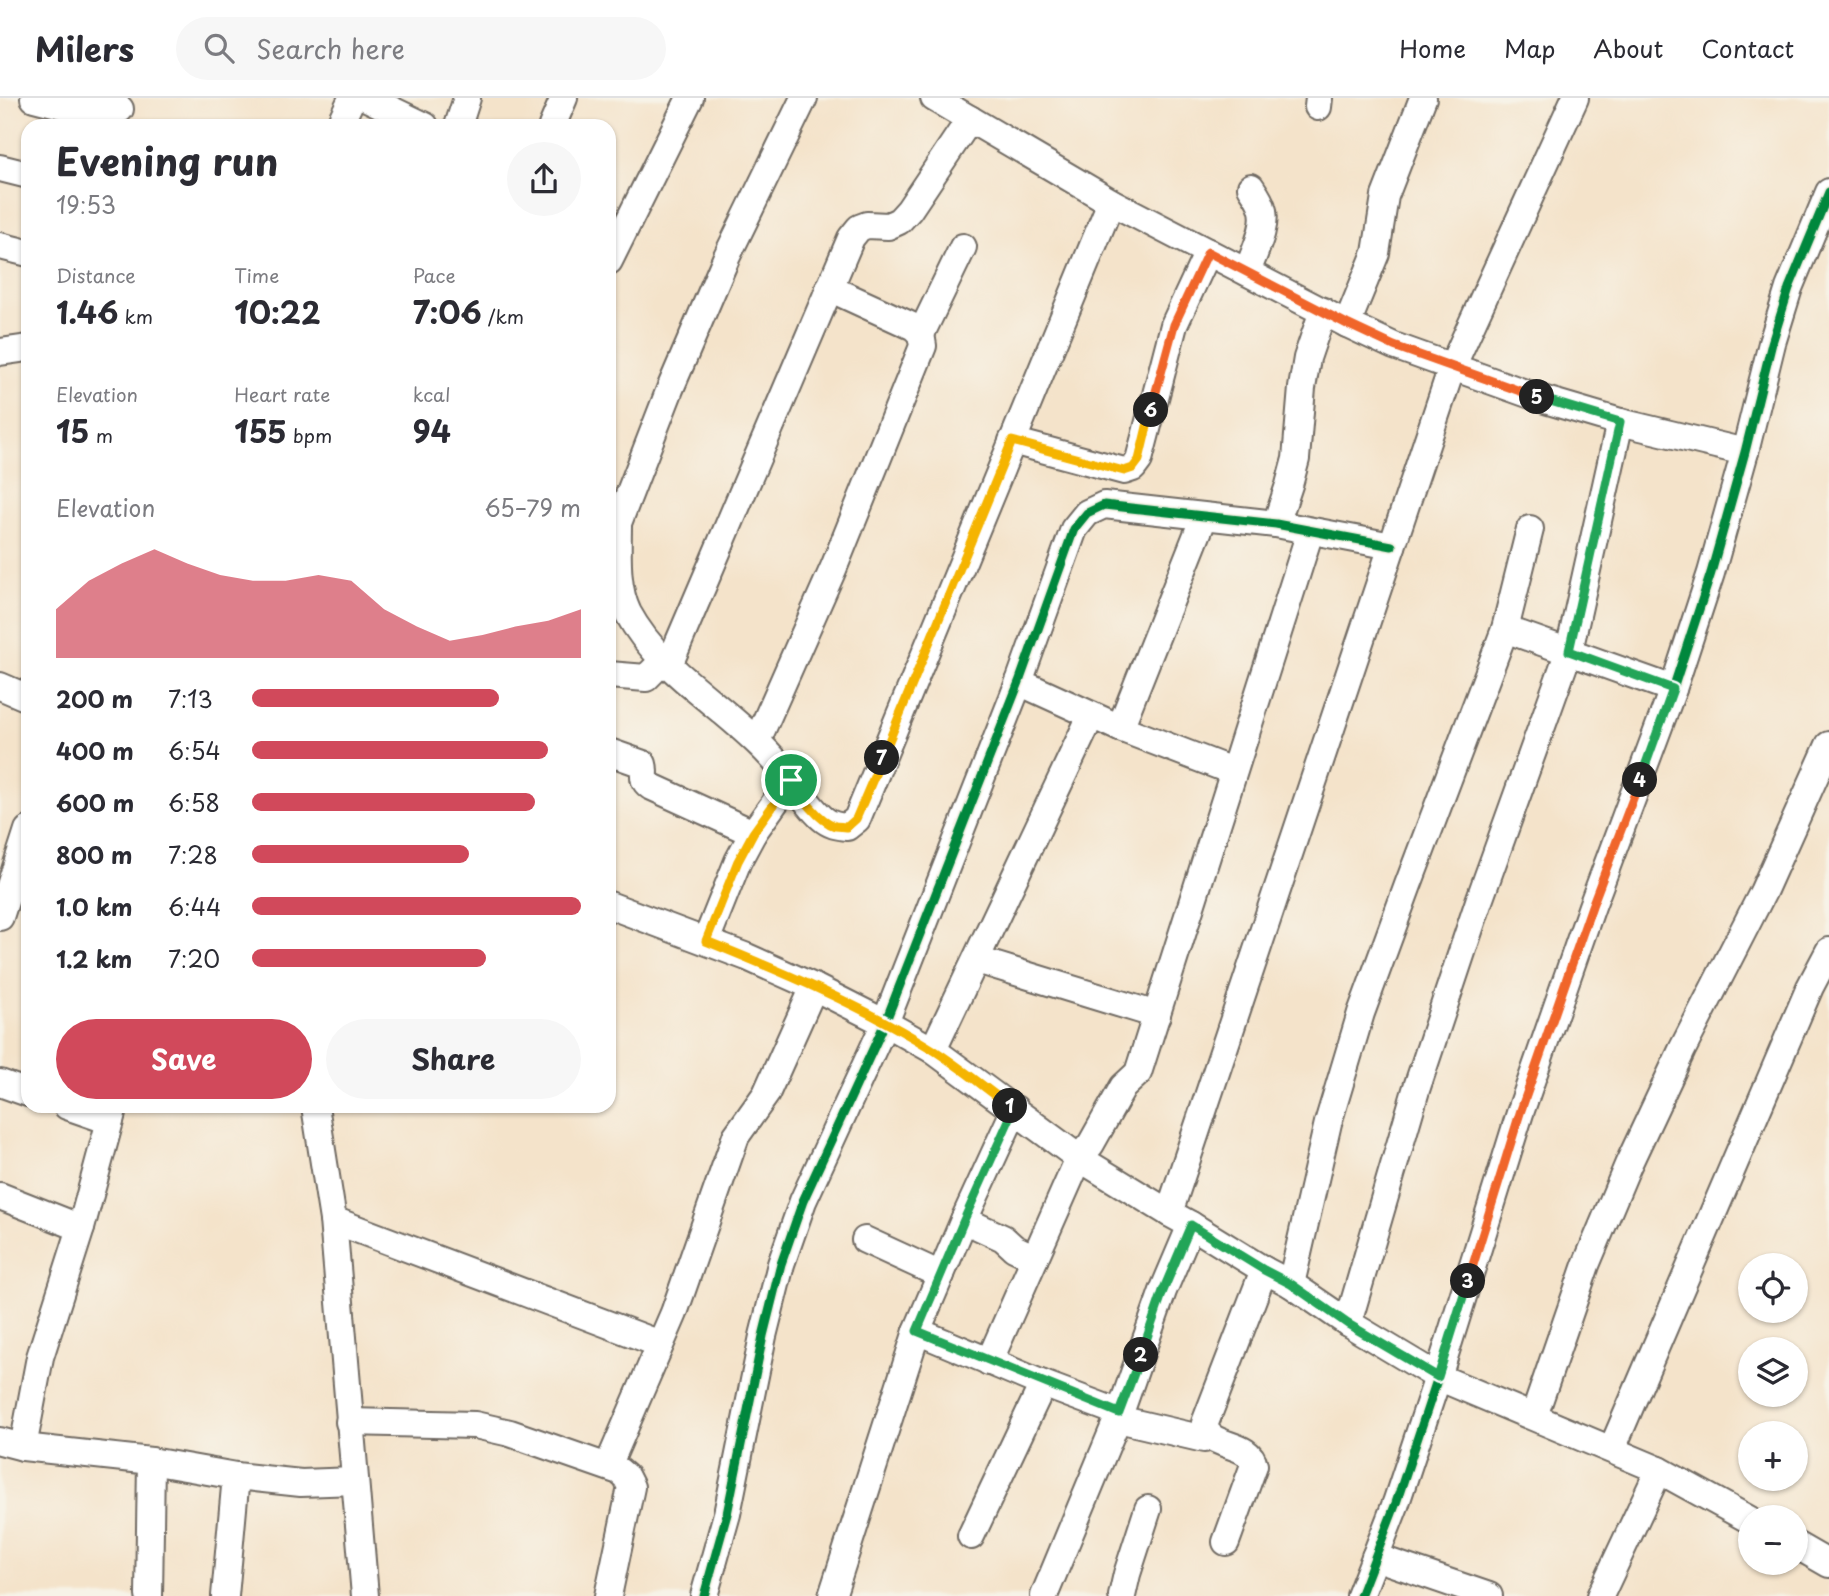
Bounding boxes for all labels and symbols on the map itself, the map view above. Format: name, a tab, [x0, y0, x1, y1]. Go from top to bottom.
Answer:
pin: 5	[1520, 380, 1554, 414]
pin: 6	[1134, 392, 1168, 428]
pin: 7	[864, 740, 900, 776]
pin	[761, 750, 821, 810]
pin: 4	[1622, 762, 1658, 798]
pin: 1	[992, 1088, 1028, 1124]
pin: 3	[1450, 1264, 1486, 1298]
pin: 2	[1124, 1338, 1158, 1372]

